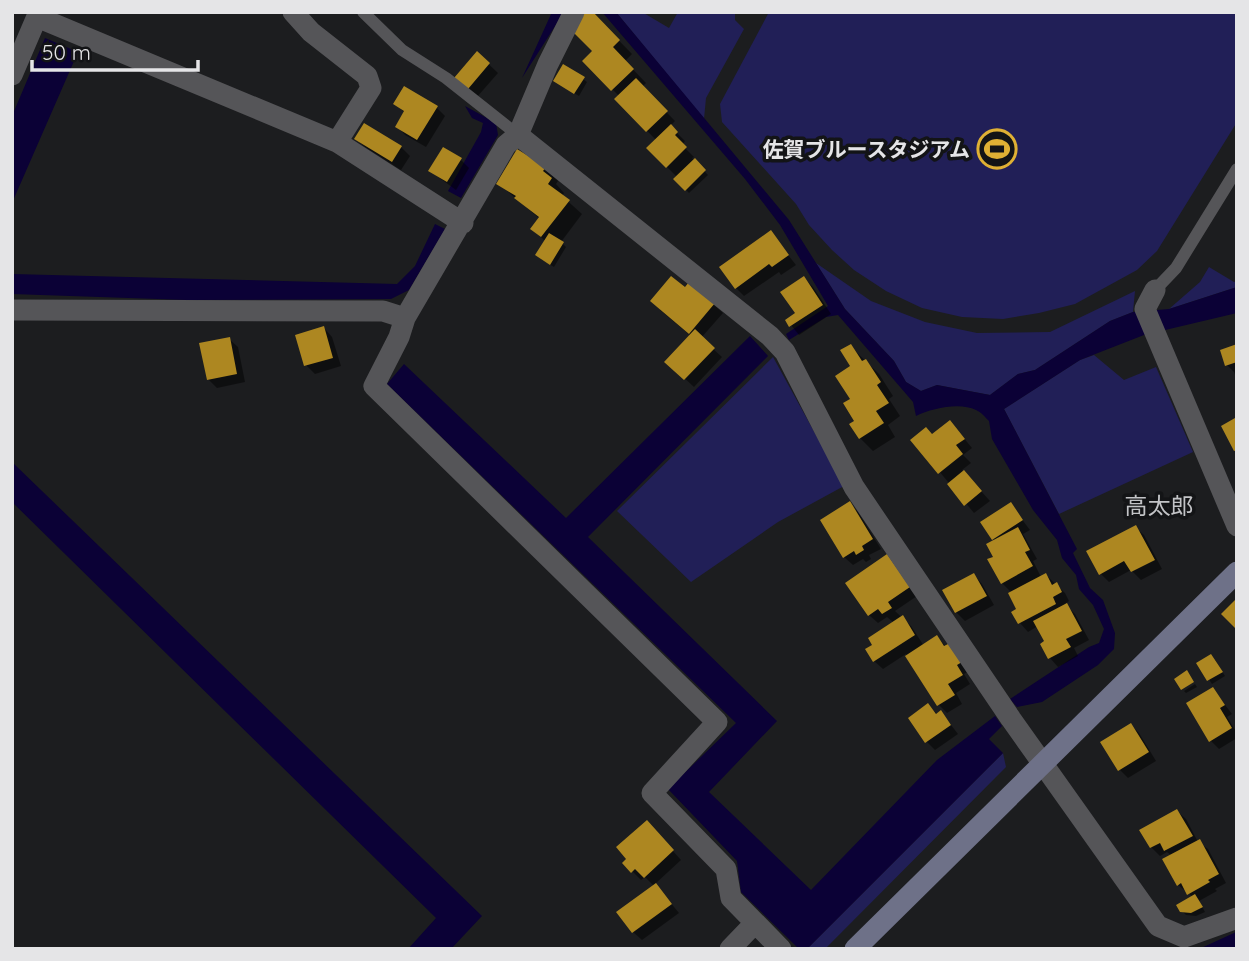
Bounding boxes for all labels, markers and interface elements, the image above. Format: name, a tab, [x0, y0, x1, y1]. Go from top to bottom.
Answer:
scale bar	[32, 28, 198, 72]
text: 50 m	[42, 39, 91, 65]
sports icon: 佐賀ブルースタジアム	[976, 128, 1018, 170]
place label: 佐賀ブルースタジアム	[763, 136, 970, 162]
district label: 高太郎	[1125, 491, 1194, 520]

